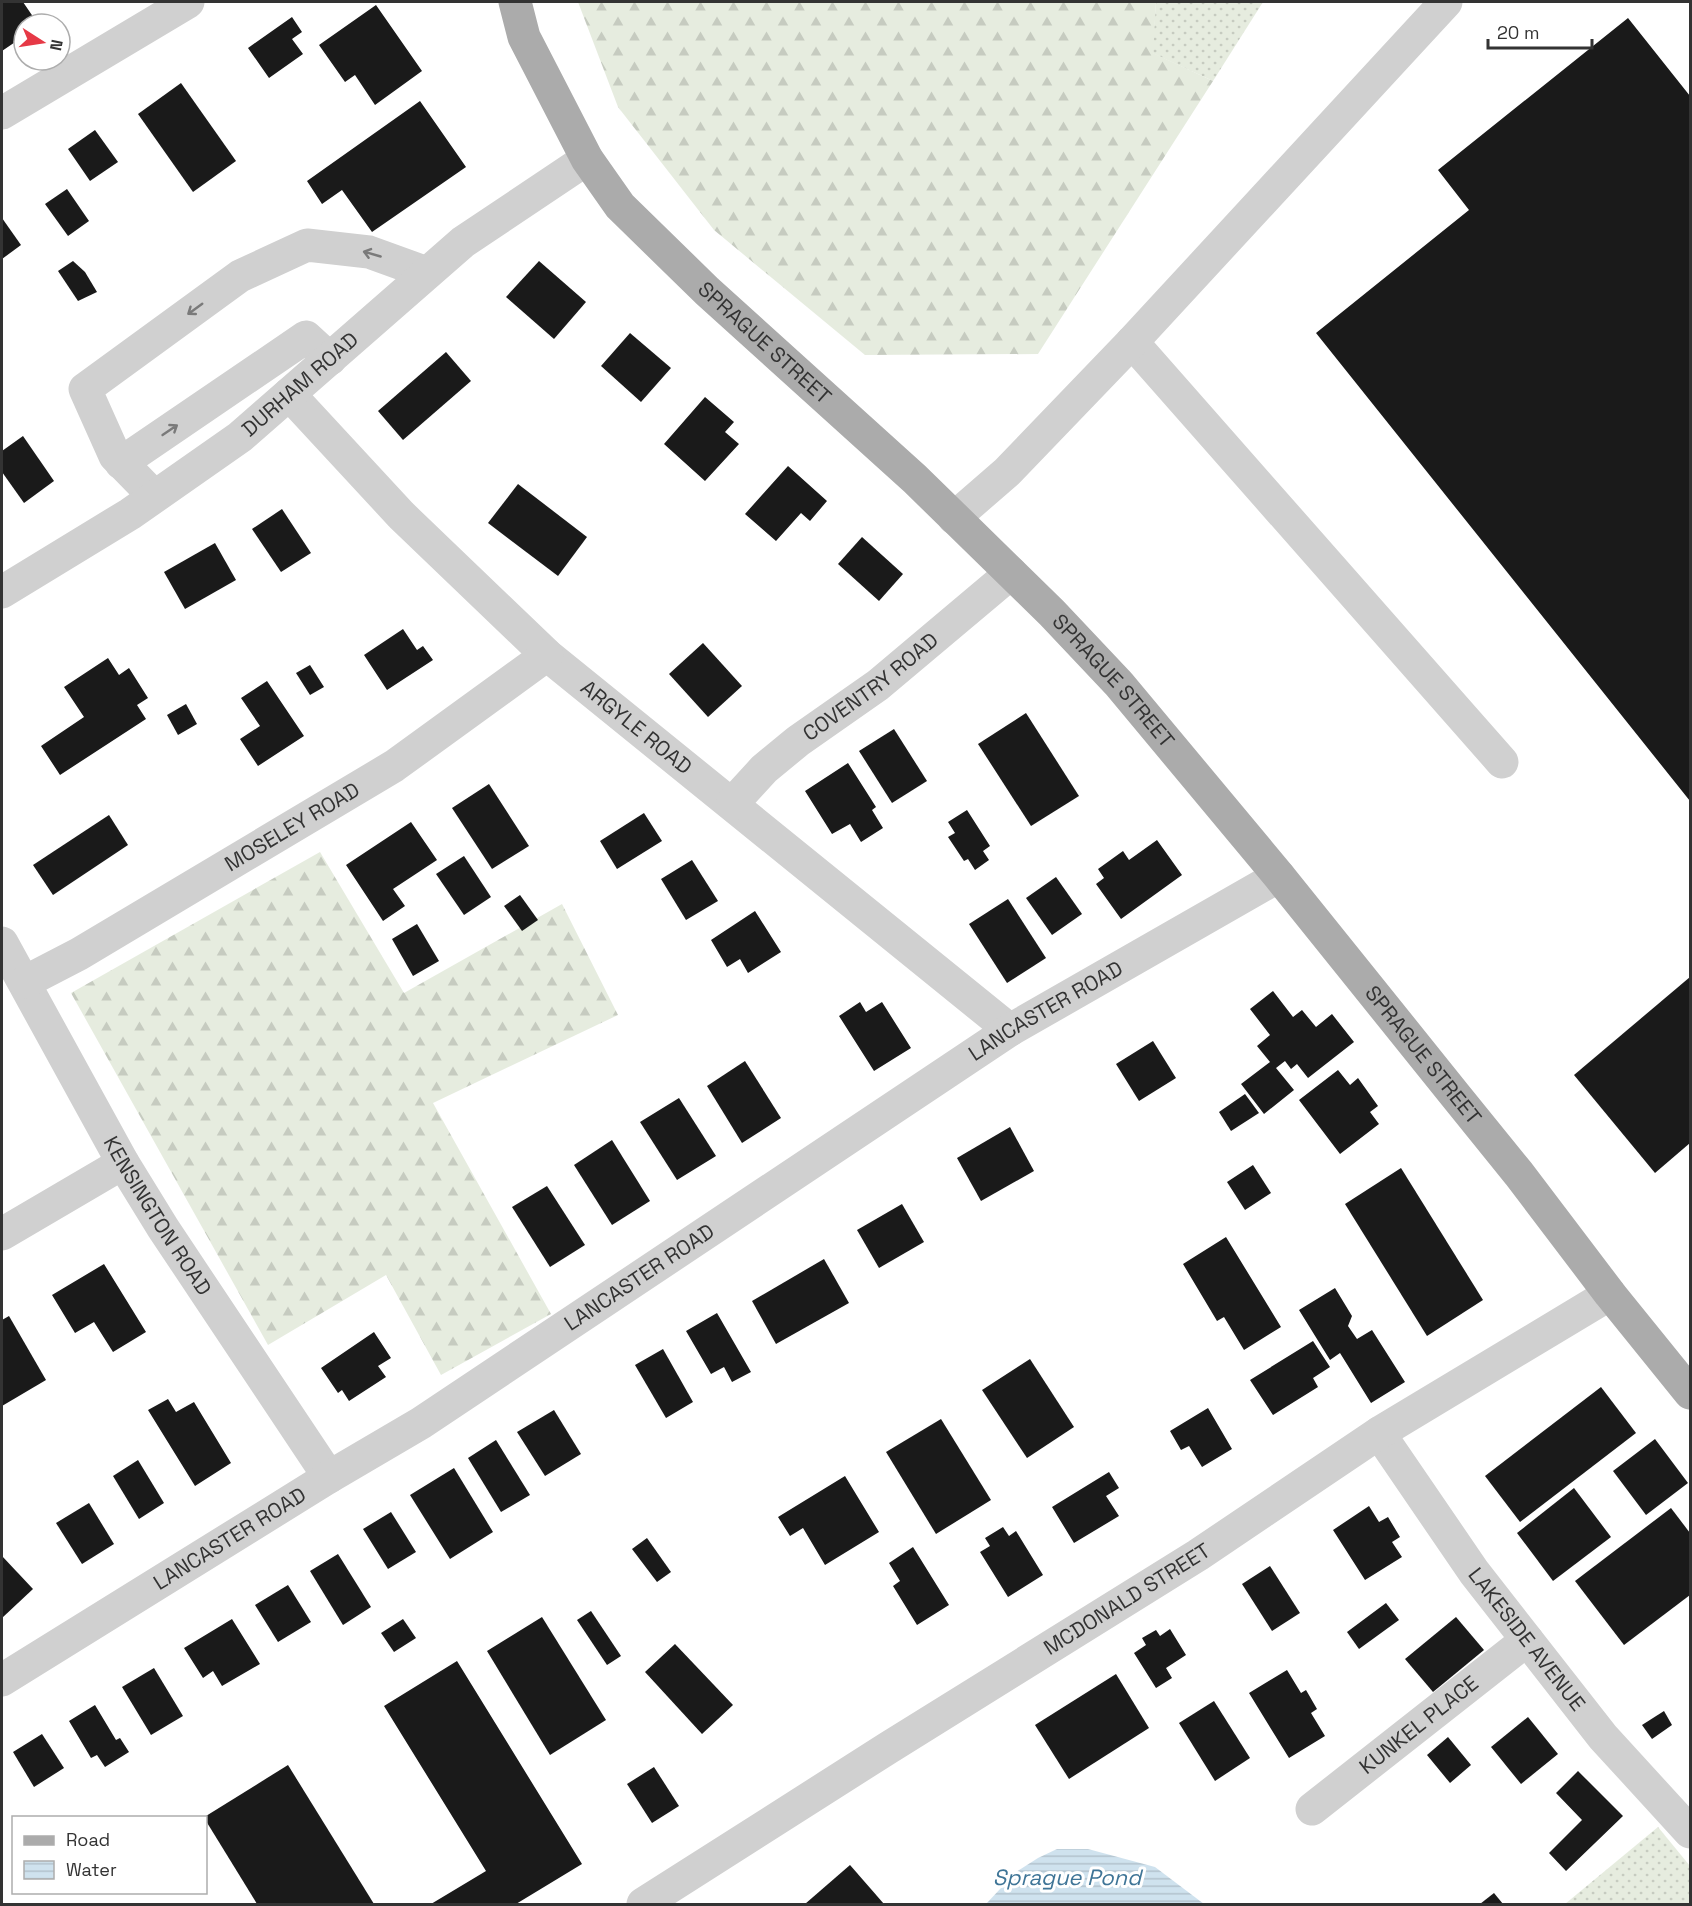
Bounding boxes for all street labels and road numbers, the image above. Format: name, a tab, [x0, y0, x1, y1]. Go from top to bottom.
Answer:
street label: SPRAGUE STREET	[692, 275, 837, 410]
street label: DURHAM ROAD	[236, 326, 364, 442]
street label: SPRAGUE STREET	[1047, 608, 1180, 753]
street label: COVENTRY ROAD	[797, 626, 943, 747]
street label: ARGYLE ROAD	[575, 674, 698, 780]
street label: MOSELEY ROAD	[219, 776, 364, 877]
street label: LANCASTER ROAD	[963, 954, 1127, 1067]
street label: SPRAGUE STREET	[1359, 980, 1488, 1130]
street label: KENSINGTON ROAD	[98, 1131, 218, 1300]
street label: LANCASTER ROAD	[559, 1217, 719, 1337]
street label: LANCASTER ROAD	[148, 1481, 311, 1596]
street label: MCDONALD STREET	[1038, 1537, 1215, 1661]
street label: LAKESIDE AVENUE	[1463, 1562, 1592, 1716]
street label: KUNKEL PLACE	[1354, 1669, 1484, 1780]

